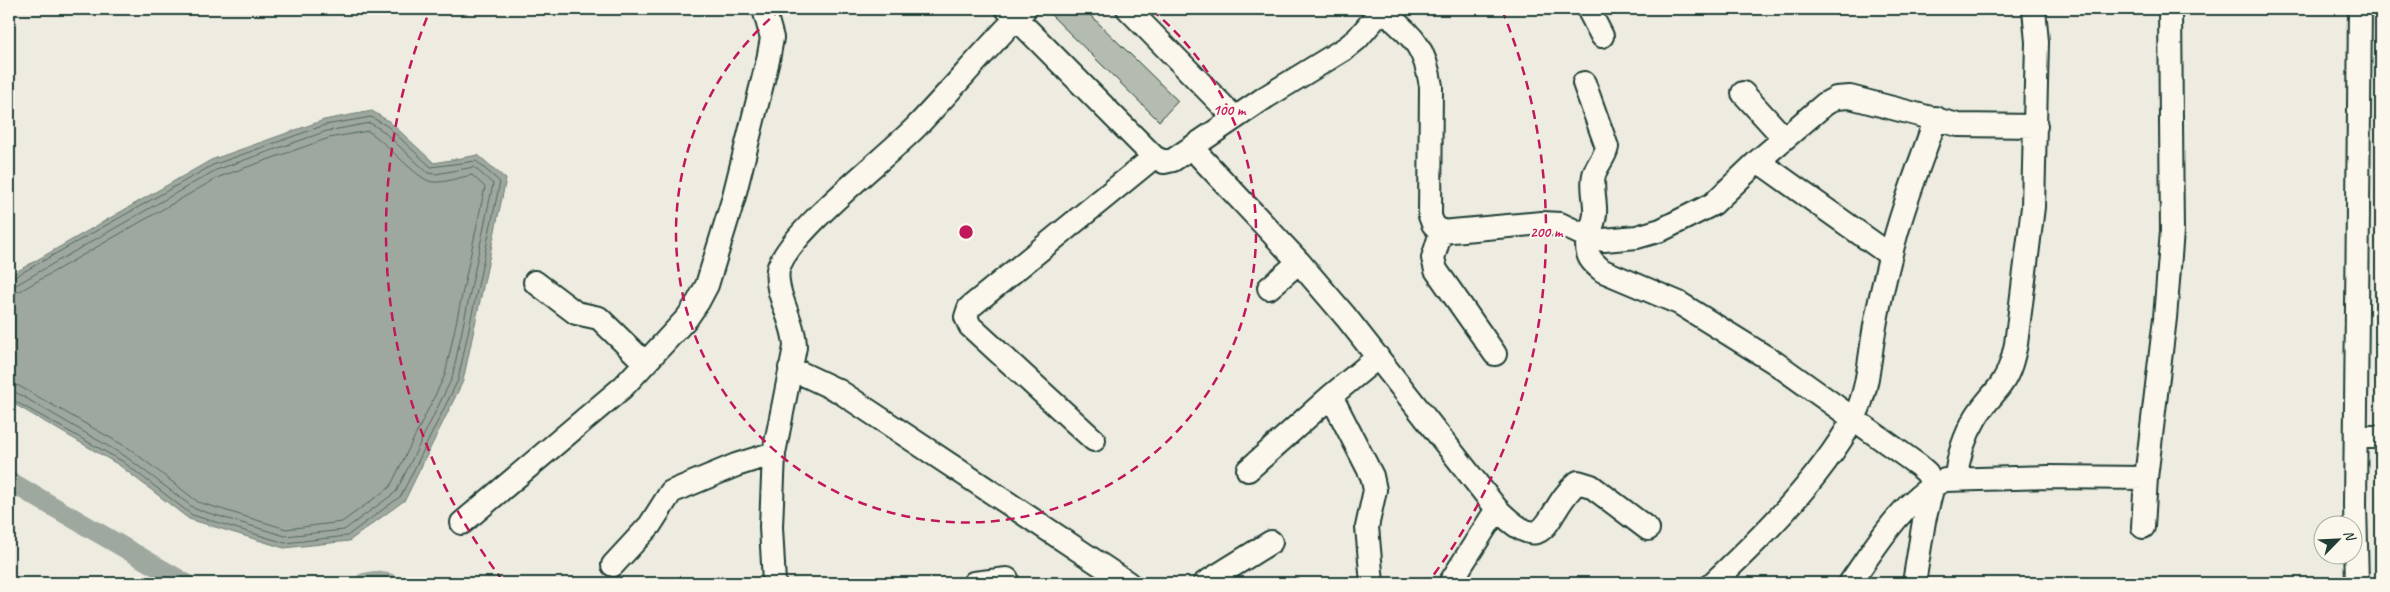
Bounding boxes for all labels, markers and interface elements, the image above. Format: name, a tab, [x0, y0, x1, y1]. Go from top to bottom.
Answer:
text: 100 m	[1213, 101, 1247, 120]
centre of rings	[957, 223, 975, 241]
text: 200 m	[1530, 223, 1564, 242]
north arrow	[2312, 514, 2362, 564]
text: N	[2340, 527, 2360, 544]

